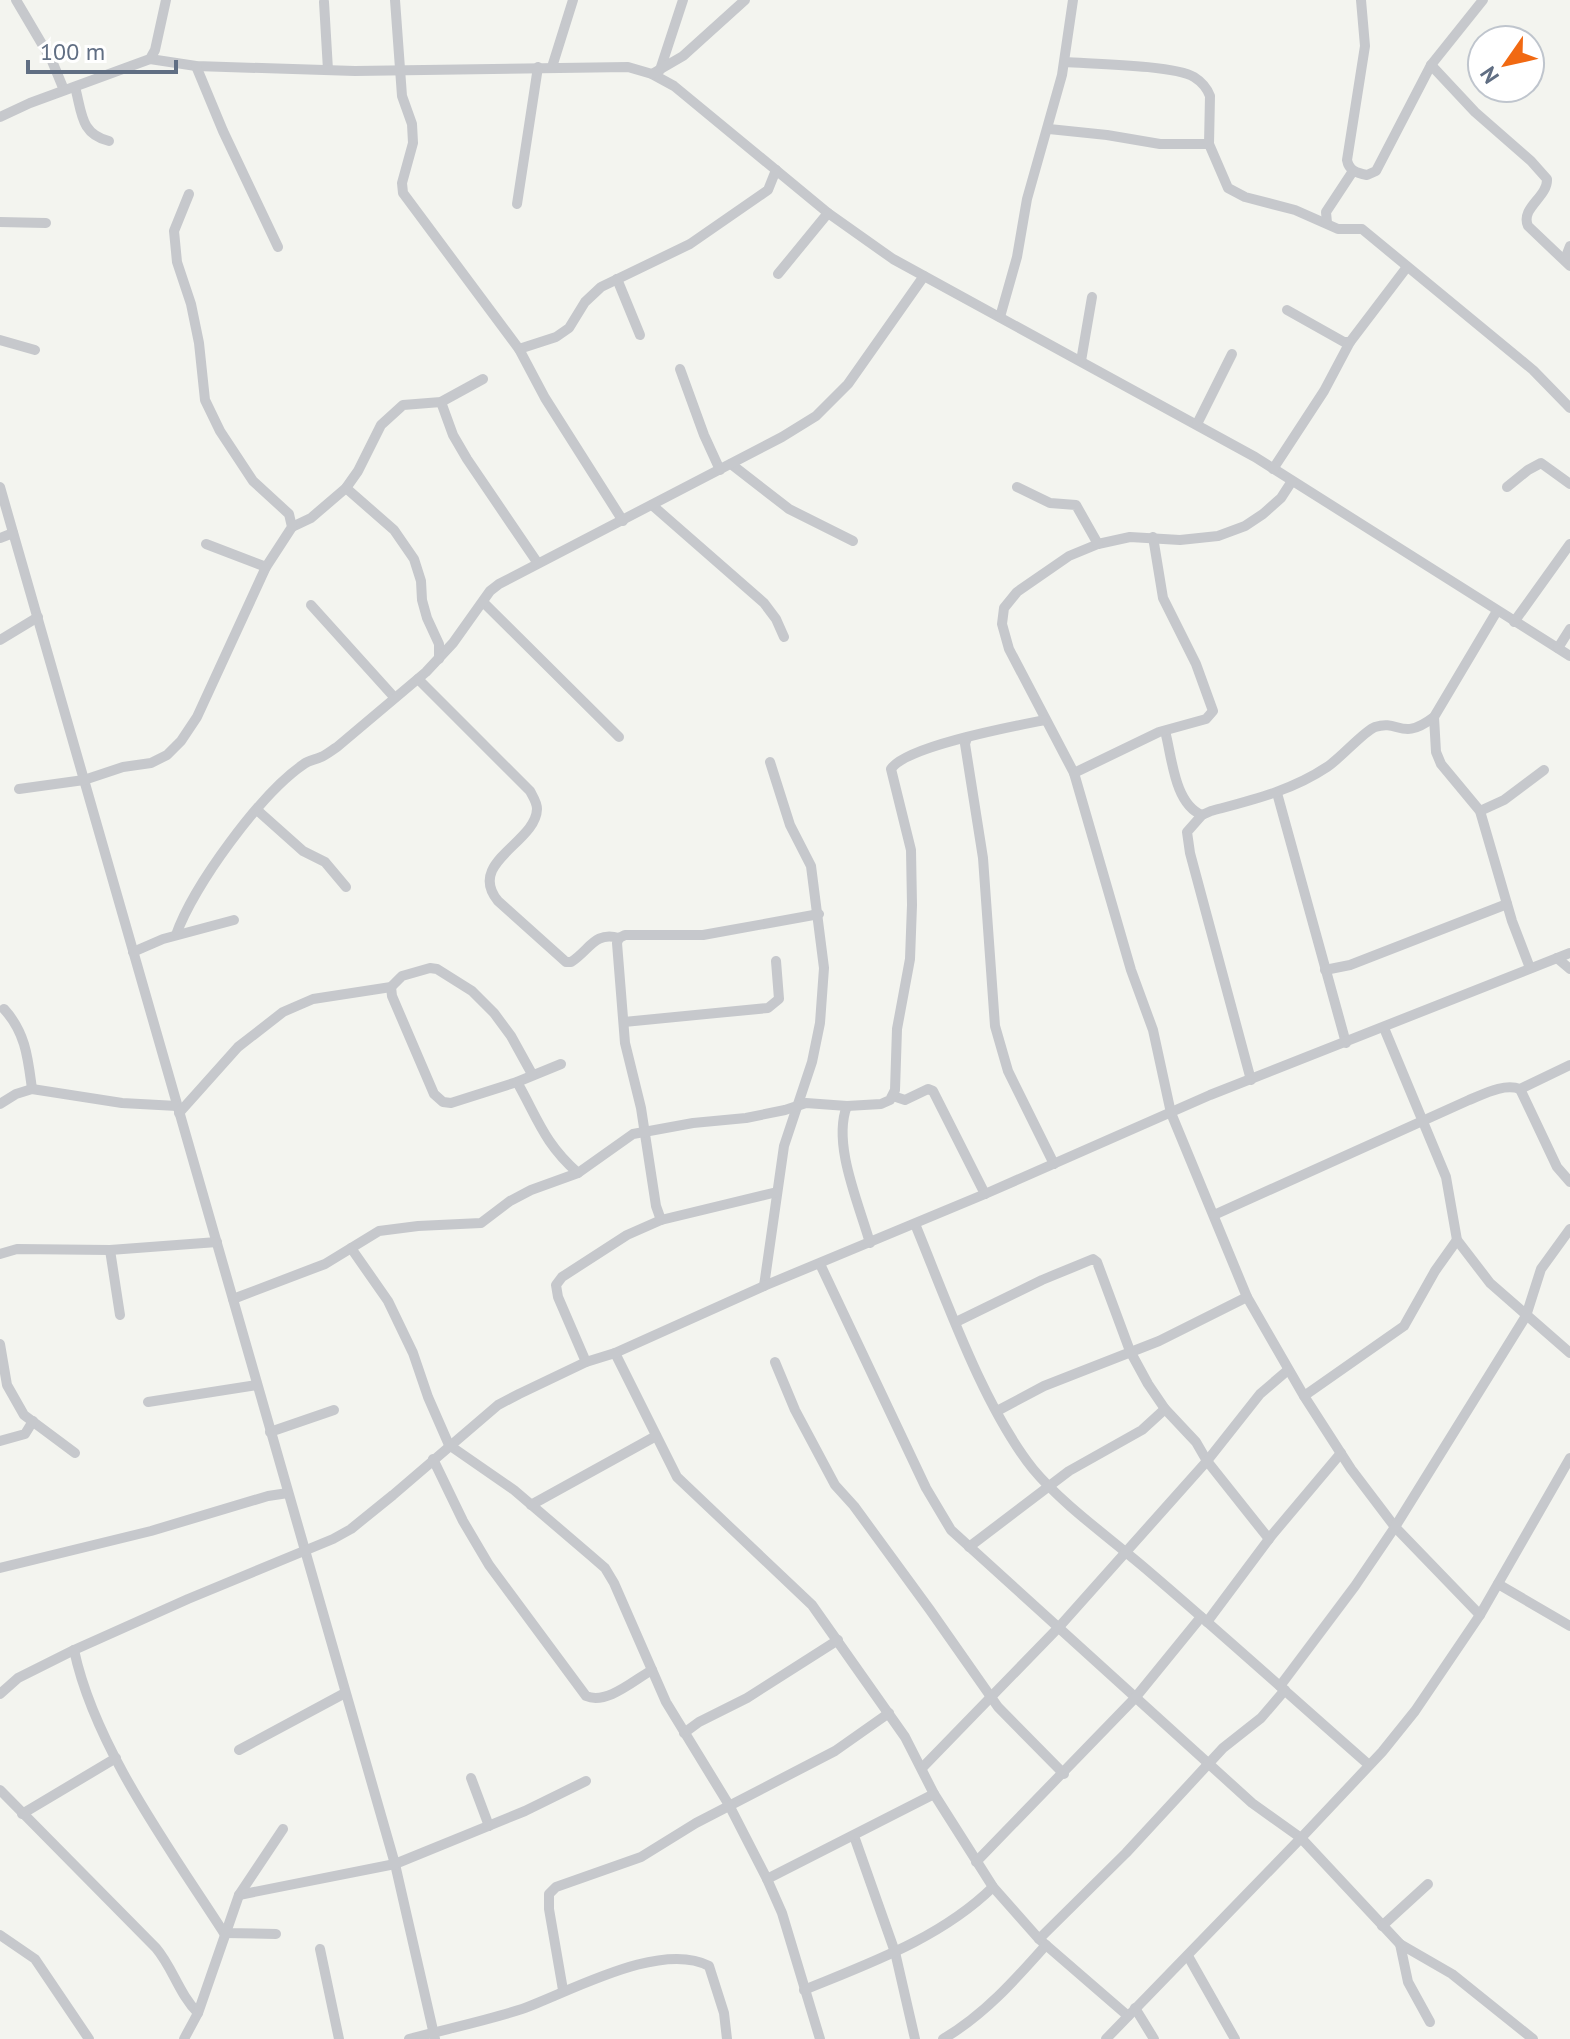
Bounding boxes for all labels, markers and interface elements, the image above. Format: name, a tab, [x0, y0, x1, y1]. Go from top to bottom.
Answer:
scale bar	[28, 24, 176, 74]
north arrow	[1466, 24, 1546, 104]
text: 100 m	[40, 36, 105, 67]
text: N	[1474, 61, 1505, 89]

